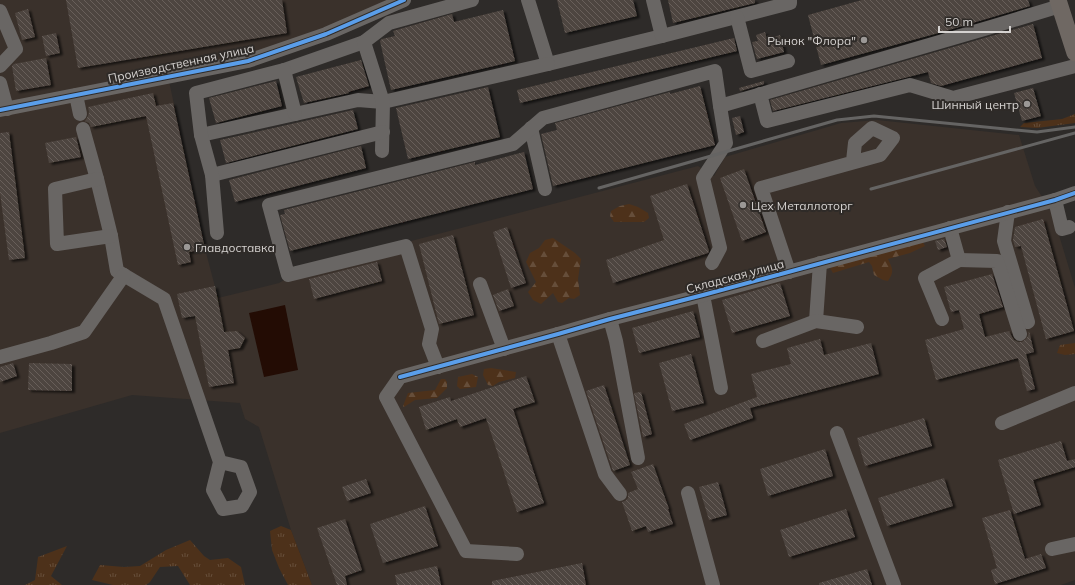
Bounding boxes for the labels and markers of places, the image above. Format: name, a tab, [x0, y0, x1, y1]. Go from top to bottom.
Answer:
place label: Рынок "Флора"	[767, 33, 856, 48]
marker: Рынок "Флора"	[859, 35, 869, 45]
place label: Шинный центр	[931, 97, 1019, 112]
marker: Шинный центр	[1022, 99, 1032, 109]
place label: Цех Металлоторг	[751, 198, 853, 213]
marker: Цех Металлоторг	[738, 200, 748, 210]
place label: Главдоставка	[195, 240, 275, 255]
marker: Главдоставка	[182, 242, 192, 252]

